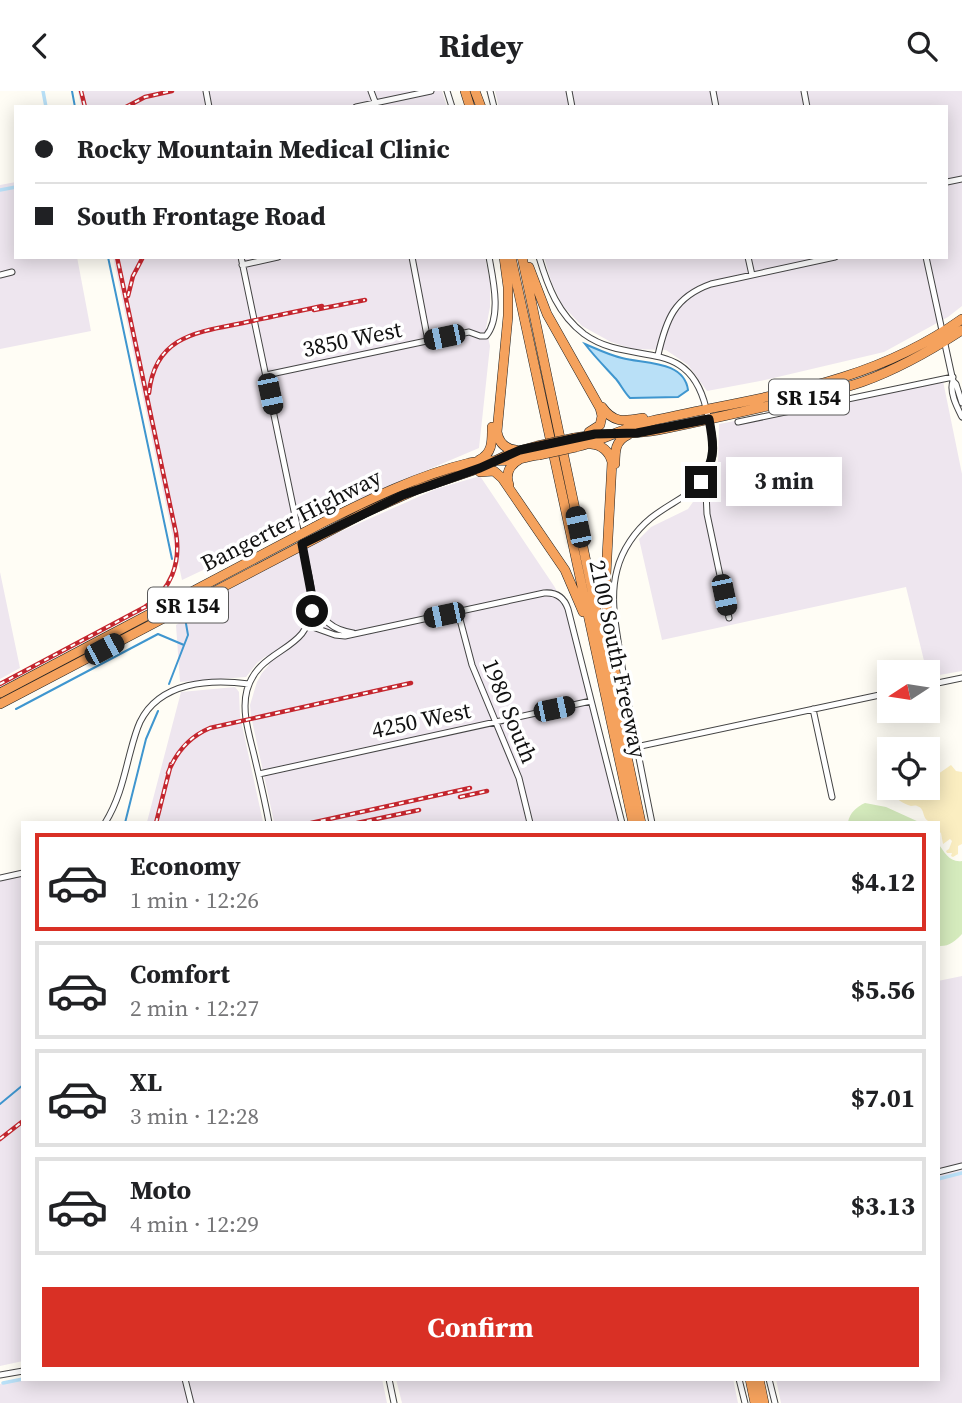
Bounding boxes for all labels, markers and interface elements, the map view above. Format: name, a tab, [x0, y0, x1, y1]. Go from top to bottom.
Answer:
text: Ridey	[439, 24, 523, 68]
icon: back	[21, 27, 59, 65]
icon: search	[903, 27, 941, 65]
text: Rocky Mountain Medical Clinic	[77, 131, 450, 167]
text: South Frontage Road	[77, 198, 326, 234]
street label: 3850 West	[300, 313, 405, 365]
car	[422, 322, 467, 352]
car	[256, 371, 285, 417]
road number: SR 154	[769, 379, 849, 415]
callout: 3 min	[726, 457, 841, 507]
street label: Bangerter Highway	[195, 461, 387, 579]
text: 3 min	[754, 465, 814, 497]
route end	[685, 466, 717, 498]
car	[564, 504, 593, 550]
street label: 2100 South Freeway	[581, 557, 655, 761]
car	[710, 572, 739, 618]
road number: SR 154	[148, 587, 228, 623]
route start	[296, 595, 328, 627]
car	[422, 600, 467, 630]
car	[81, 630, 128, 668]
street label: 1980 South	[475, 654, 546, 768]
north arrow	[877, 660, 940, 723]
map controls	[877, 660, 940, 800]
street label: 4250 West	[369, 694, 474, 746]
car	[532, 694, 577, 724]
button: locate	[877, 737, 940, 800]
text: Economy	[130, 848, 241, 884]
icon: car	[46, 851, 109, 914]
text: $4.12	[851, 864, 915, 900]
text: 1 min · 12:26	[130, 884, 259, 916]
text: Comfort	[130, 956, 230, 992]
icon: car	[46, 959, 109, 1022]
text: $5.56	[851, 972, 915, 1008]
text: 2 min · 12:27	[130, 992, 259, 1024]
text: XL	[130, 1064, 162, 1100]
icon: car	[46, 1067, 109, 1130]
text: $7.01	[851, 1080, 915, 1116]
text: 3 min · 12:28	[130, 1100, 259, 1132]
text: Moto	[130, 1172, 191, 1208]
icon: car	[46, 1175, 109, 1238]
text: $3.13	[851, 1188, 915, 1224]
text: 4 min · 12:29	[130, 1208, 259, 1240]
button: Confirm	[42, 1287, 919, 1367]

